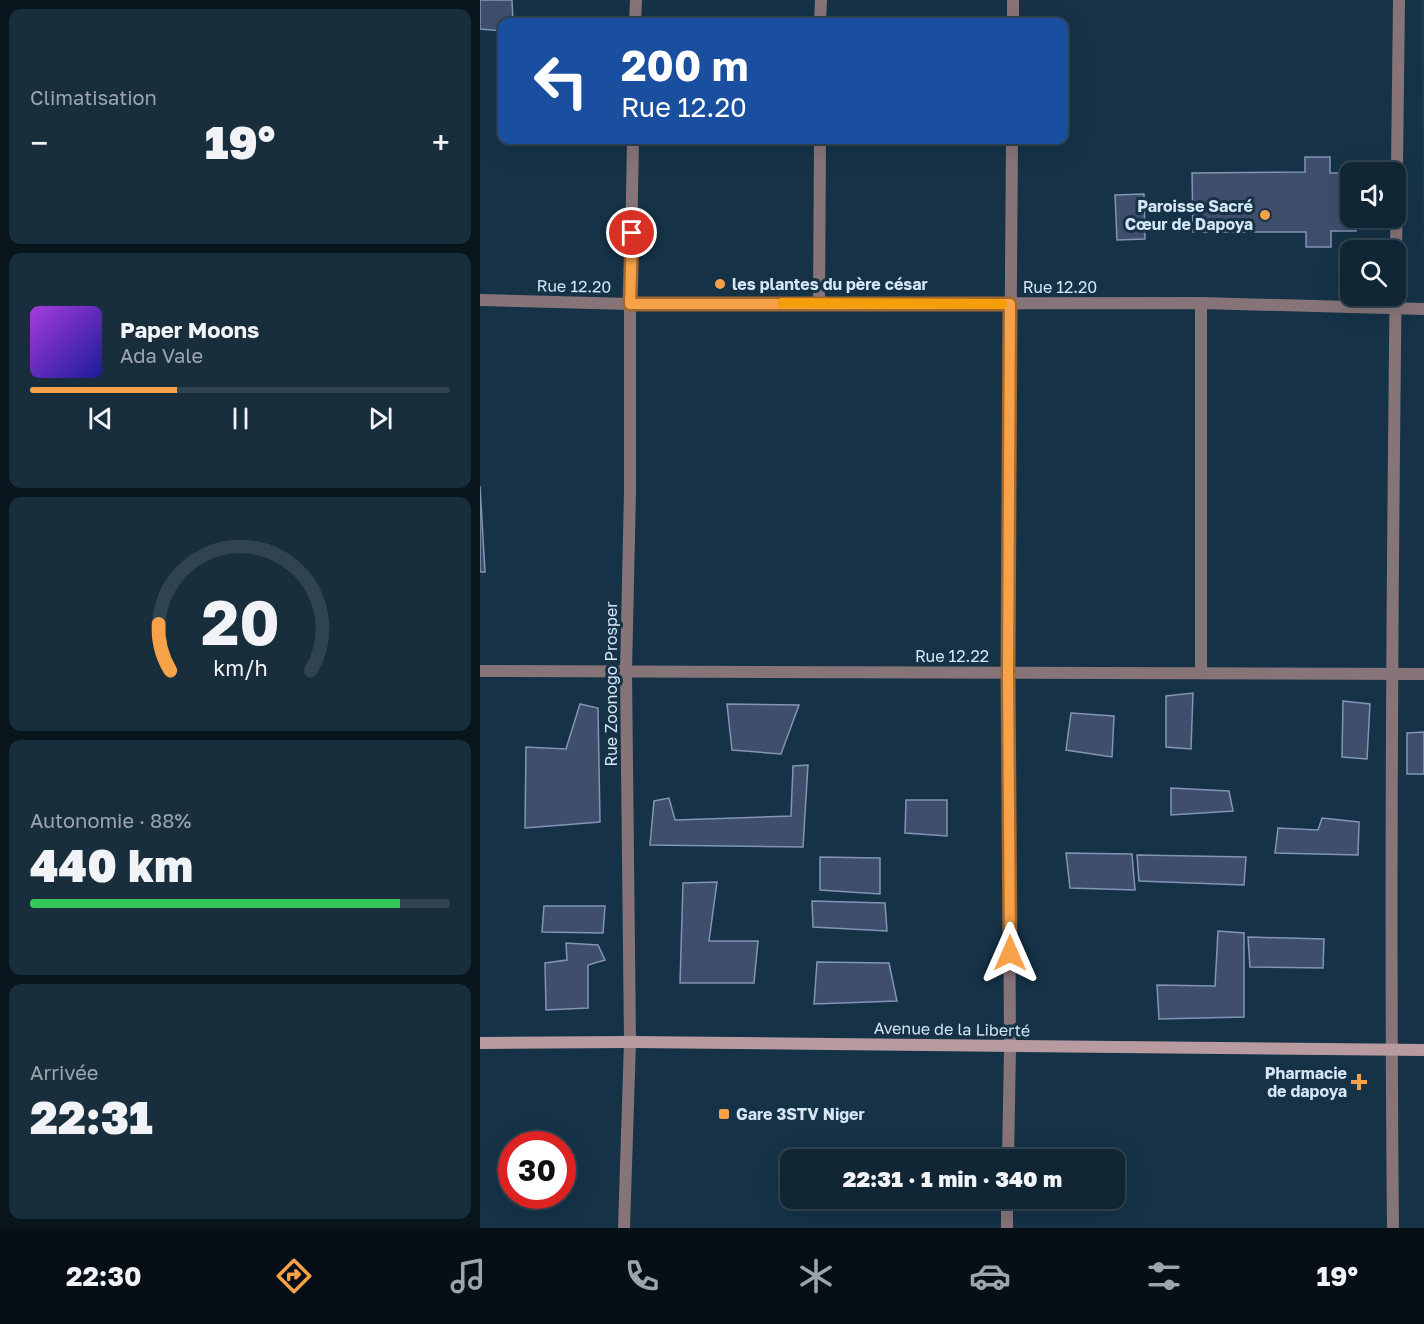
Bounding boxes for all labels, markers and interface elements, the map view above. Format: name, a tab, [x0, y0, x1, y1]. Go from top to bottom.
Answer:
text: 200 m	[621, 40, 748, 90]
icon: left	[522, 42, 600, 120]
text: Climatisation	[30, 85, 157, 109]
text: Rue 12.20	[621, 91, 747, 123]
text: 19°	[205, 115, 275, 169]
text: −	[30, 123, 48, 162]
text: +	[432, 123, 450, 162]
map controls	[1340, 162, 1406, 306]
button: sound	[1340, 162, 1406, 228]
place label: Paroisse Sacré Cœur de Dapoya	[1125, 196, 1253, 234]
pin	[606, 207, 657, 258]
marker: Paroisse Sacré Cœur de Dapoya	[1258, 208, 1272, 222]
icon: arrive	[615, 216, 648, 249]
button: search	[1340, 240, 1406, 306]
place label: les plantes du père césar	[732, 274, 928, 294]
street label: Rue 12.20	[537, 275, 611, 297]
marker: les plantes du père césar	[713, 277, 727, 291]
street label: Rue 12.20	[1023, 277, 1097, 297]
text: Paper Moons	[120, 316, 259, 343]
text: Ada Vale	[120, 343, 203, 367]
icon: previous	[84, 402, 117, 435]
icon: pause	[224, 402, 257, 435]
icon: next	[364, 402, 397, 435]
text: 20	[201, 584, 279, 659]
street label: Rue Zoonogo Prosper	[601, 602, 621, 766]
street label: Rue 12.22	[915, 646, 989, 666]
text: km/h	[213, 655, 267, 681]
text: Autonomie · 88%	[30, 808, 191, 832]
text: 440 km	[30, 838, 193, 892]
position arrow	[978, 921, 1042, 985]
street label: Avenue de la Liberté	[874, 1018, 1030, 1040]
text: Arrivée	[30, 1060, 98, 1084]
place label: Pharmacie de dapoya	[1265, 1063, 1347, 1101]
marker: Pharmacie de dapoya	[1352, 1075, 1366, 1089]
text: 22:31	[30, 1090, 153, 1144]
place label: Gare 3STV Niger	[736, 1104, 865, 1124]
marker: Gare 3STV Niger	[717, 1107, 731, 1121]
speed limit sign: 30	[498, 1131, 576, 1209]
text: 22:31 · 1 min · 340 m	[843, 1165, 1062, 1192]
icon: directions	[273, 1255, 315, 1297]
icon: music	[447, 1255, 489, 1297]
icon: phone	[621, 1255, 663, 1297]
icon: climate	[795, 1255, 837, 1297]
icon: car	[969, 1255, 1011, 1297]
icon: filters	[1143, 1255, 1185, 1297]
text: 22:30	[66, 1260, 142, 1292]
text: 19°	[1316, 1260, 1358, 1292]

